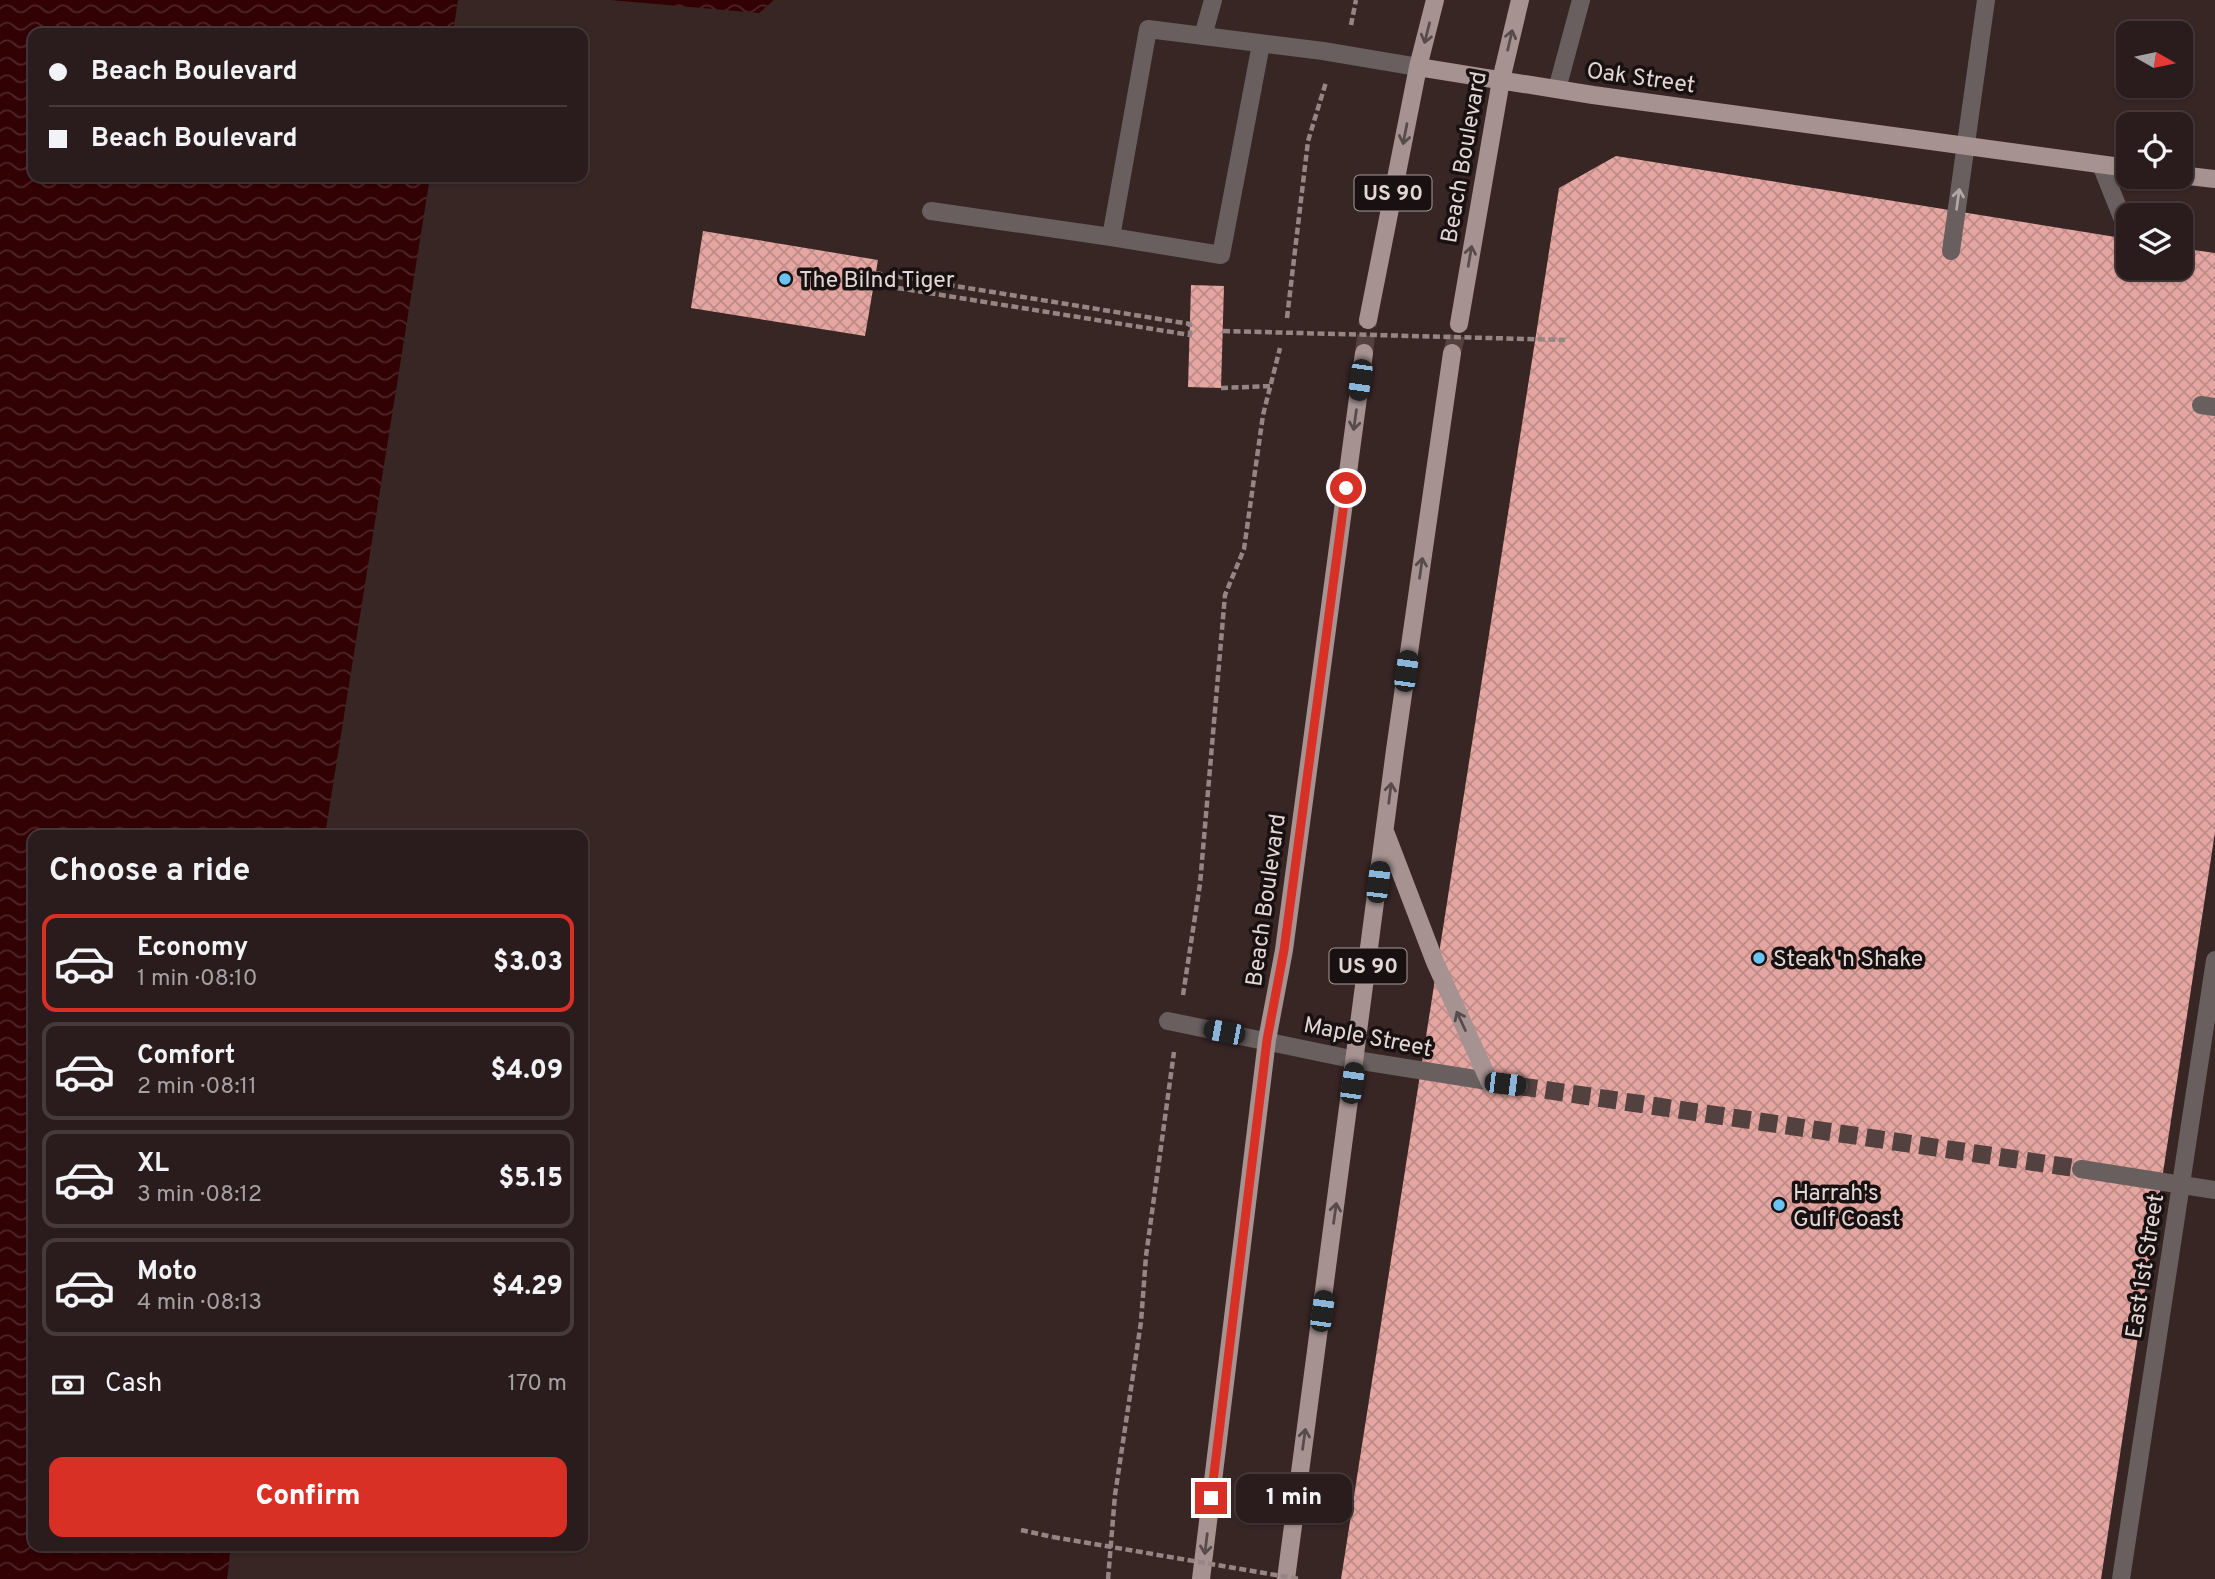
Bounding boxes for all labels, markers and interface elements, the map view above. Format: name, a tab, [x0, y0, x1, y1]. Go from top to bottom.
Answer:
north arrow	[2116, 21, 2193, 98]
map controls	[2116, 21, 2193, 280]
one-way arrow	[1419, 22, 1432, 44]
one-way arrow	[1504, 29, 1517, 52]
text: Beach Boulevard	[91, 56, 298, 89]
street label: Oak Street	[1584, 58, 1697, 101]
street label: Beach Boulevard	[1436, 69, 1495, 246]
button: locate	[2116, 112, 2193, 189]
one-way arrow	[1398, 122, 1411, 145]
text: Beach Boulevard	[91, 123, 298, 156]
road number: US 90	[1354, 176, 1432, 210]
one-way arrow	[1952, 188, 1965, 211]
button: layers	[2116, 203, 2193, 280]
one-way arrow	[1464, 245, 1477, 268]
place label: The Bilnd Tiger	[799, 267, 955, 296]
marker: The Bilnd Tiger	[777, 271, 793, 287]
car	[1347, 358, 1374, 402]
one-way arrow	[1348, 408, 1361, 431]
route start	[1330, 472, 1362, 504]
one-way arrow	[1415, 557, 1428, 580]
car	[1393, 649, 1420, 693]
one-way arrow	[1383, 782, 1396, 805]
street label: Beach Boulevard	[1241, 812, 1294, 988]
text: Choose a ride	[49, 852, 250, 892]
car	[1366, 860, 1391, 904]
icon: car	[53, 932, 116, 995]
text: Economy	[137, 932, 248, 965]
place label: Steak 'n Shake	[1773, 946, 1923, 975]
text: $3.03	[493, 947, 563, 980]
road number: US 90	[1330, 948, 1406, 984]
marker: Steak 'n Shake	[1751, 950, 1767, 966]
text: 1 min · 08:10	[137, 965, 257, 994]
one-way arrow	[1454, 1011, 1468, 1032]
street label: Maple Street	[1301, 1012, 1434, 1065]
car	[1202, 1018, 1247, 1046]
icon: car	[53, 1040, 116, 1103]
text: Comfort	[137, 1040, 235, 1073]
text: $4.09	[490, 1055, 563, 1088]
car	[1339, 1061, 1366, 1105]
car	[1483, 1071, 1528, 1097]
text: 2 min · 08:11	[137, 1073, 257, 1102]
icon: car	[53, 1148, 116, 1211]
text: XL	[137, 1148, 169, 1181]
text: $5.15	[498, 1163, 563, 1196]
place label: Harrah's Gulf Coast	[1793, 1180, 1900, 1235]
text: 3 min · 08:12	[137, 1181, 262, 1210]
street label: East 1st Street	[2121, 1192, 2172, 1341]
marker: Harrah's Gulf Coast	[1771, 1197, 1787, 1213]
one-way arrow	[1328, 1202, 1341, 1225]
icon: car	[53, 1256, 116, 1319]
text: Moto	[137, 1256, 197, 1289]
text: $4.29	[492, 1271, 563, 1304]
text: 4 min · 08:13	[137, 1289, 262, 1318]
car	[1309, 1289, 1336, 1333]
icon: cash	[49, 1366, 87, 1404]
text: Cash	[105, 1368, 162, 1401]
text: 170 m	[508, 1370, 567, 1399]
one-way arrow	[1298, 1428, 1311, 1450]
button: Confirm	[49, 1457, 567, 1537]
callout: 1 min	[1236, 1474, 1351, 1522]
route end	[1195, 1482, 1227, 1514]
text: 1 min	[1266, 1484, 1322, 1513]
one-way arrow	[1199, 1532, 1212, 1555]

